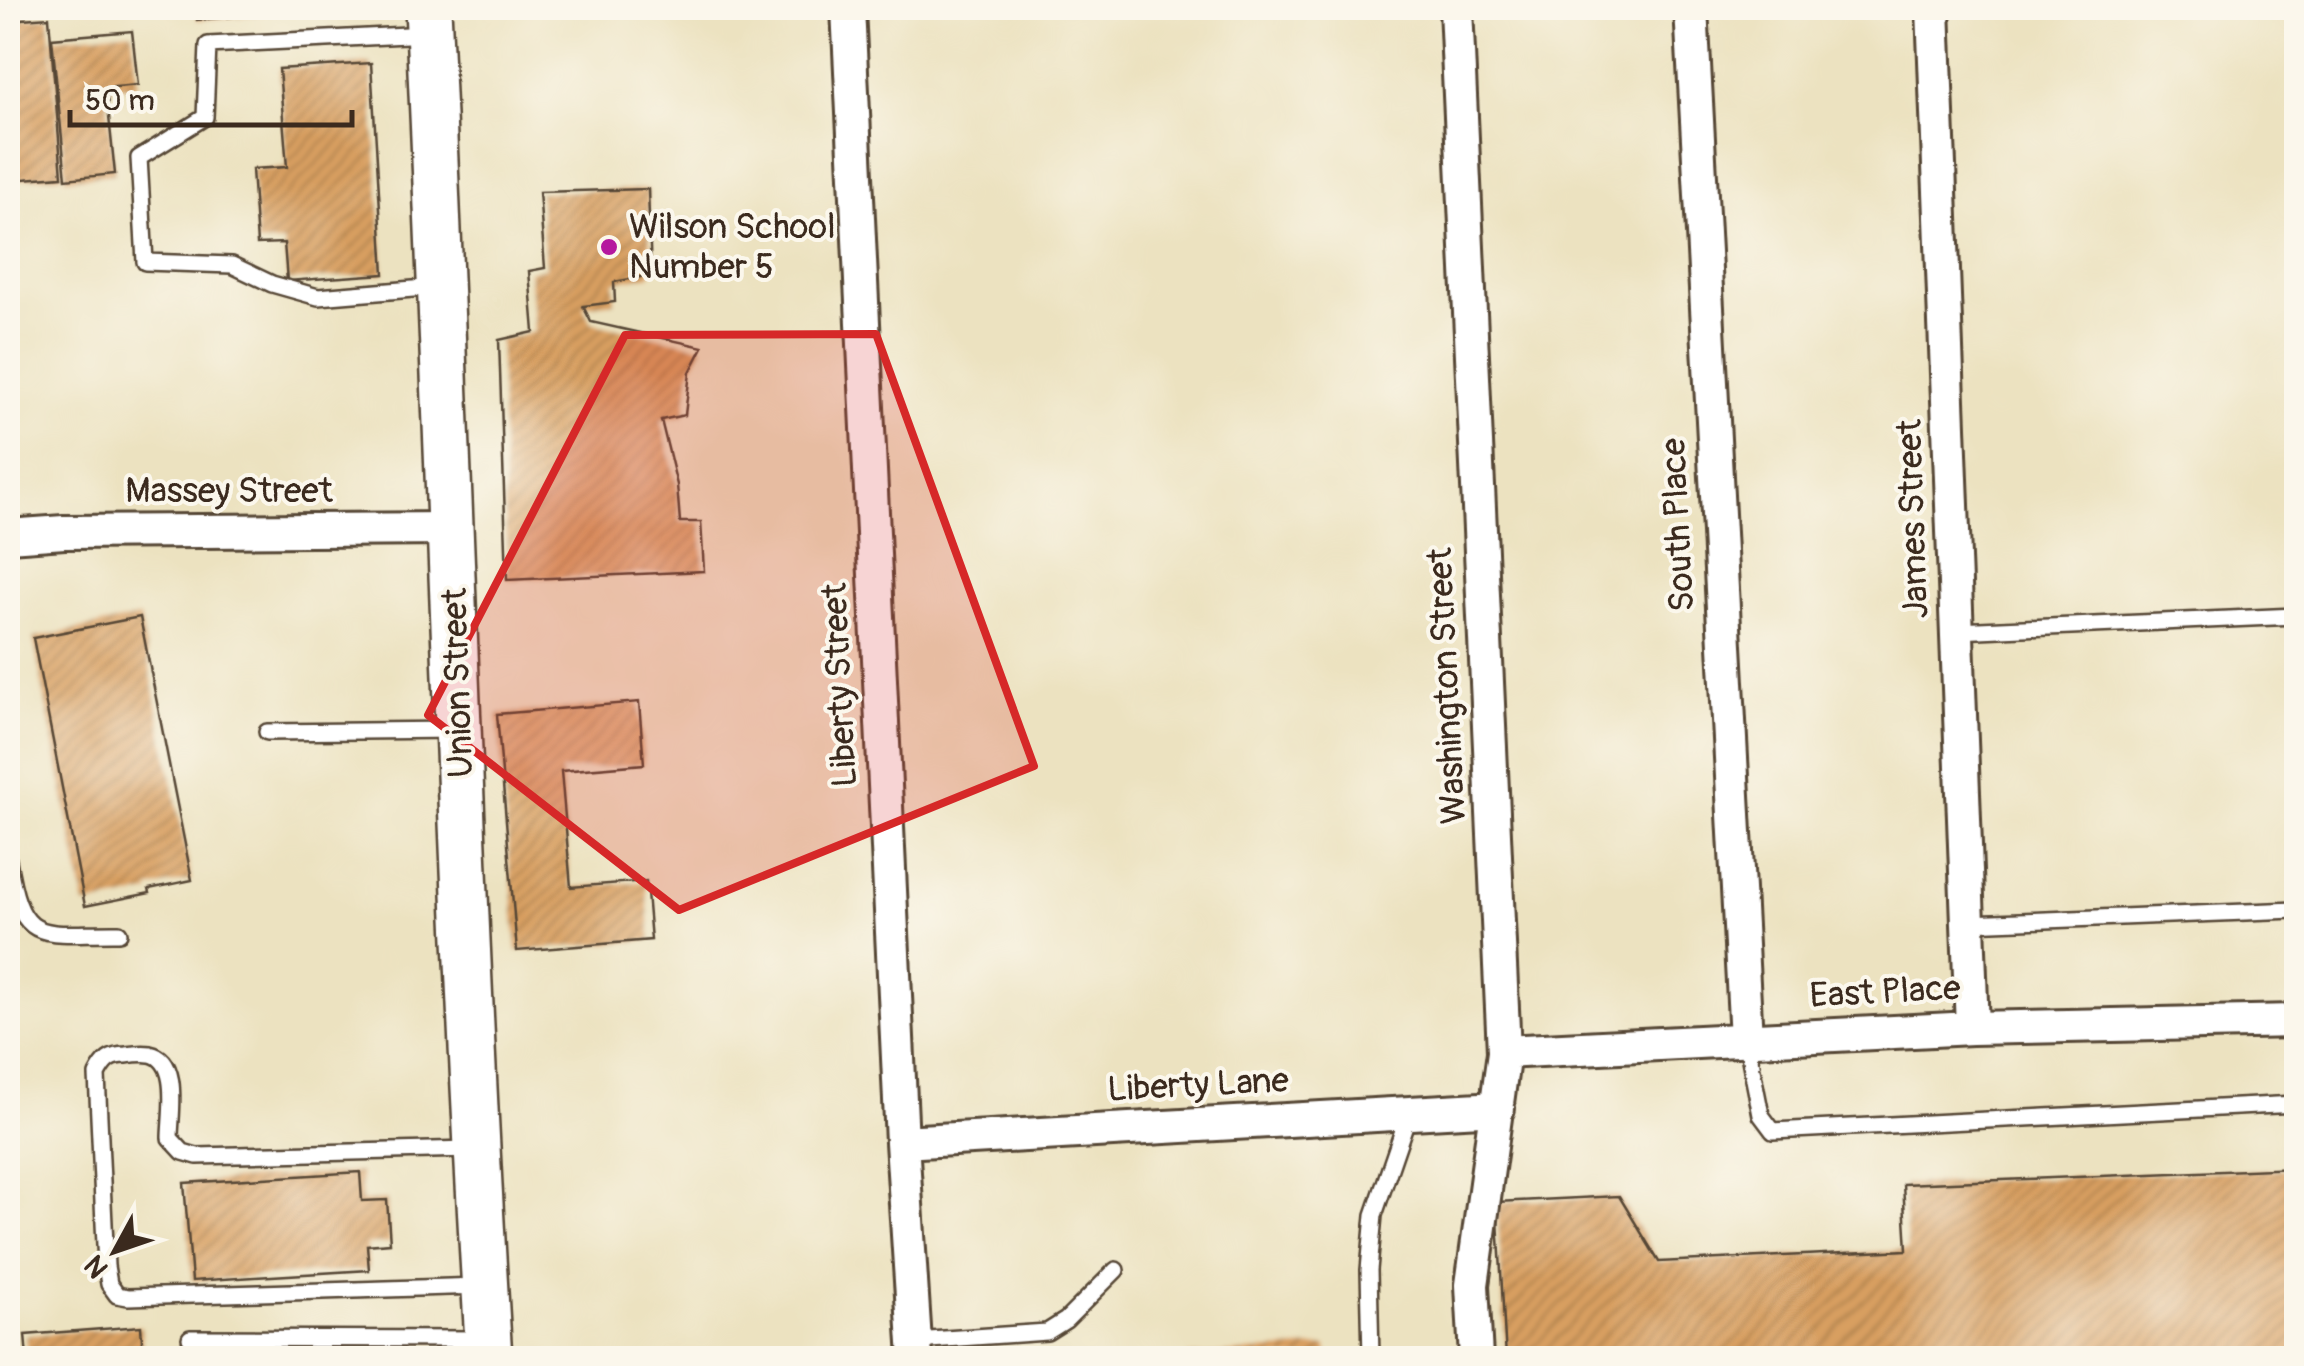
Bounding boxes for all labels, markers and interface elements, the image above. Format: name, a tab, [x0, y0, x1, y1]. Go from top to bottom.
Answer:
scale bar	[70, 65, 352, 127]
text: 50 m	[85, 82, 155, 119]
place label: Wilson School Number 5	[629, 205, 835, 289]
marker: Wilson School Number 5	[598, 236, 620, 258]
street label: James Street	[1888, 418, 1938, 619]
street label: South Place	[1651, 437, 1705, 613]
street label: Massey Street	[125, 469, 334, 513]
street label: Washington Street	[1418, 546, 1476, 825]
street label: Liberty Street	[813, 581, 867, 788]
street label: Union Street	[433, 586, 483, 779]
street label: East Place	[1809, 966, 1961, 1018]
street label: Liberty Lane	[1106, 1058, 1290, 1112]
north arrow	[65, 1201, 165, 1301]
text: N	[78, 1248, 116, 1285]

